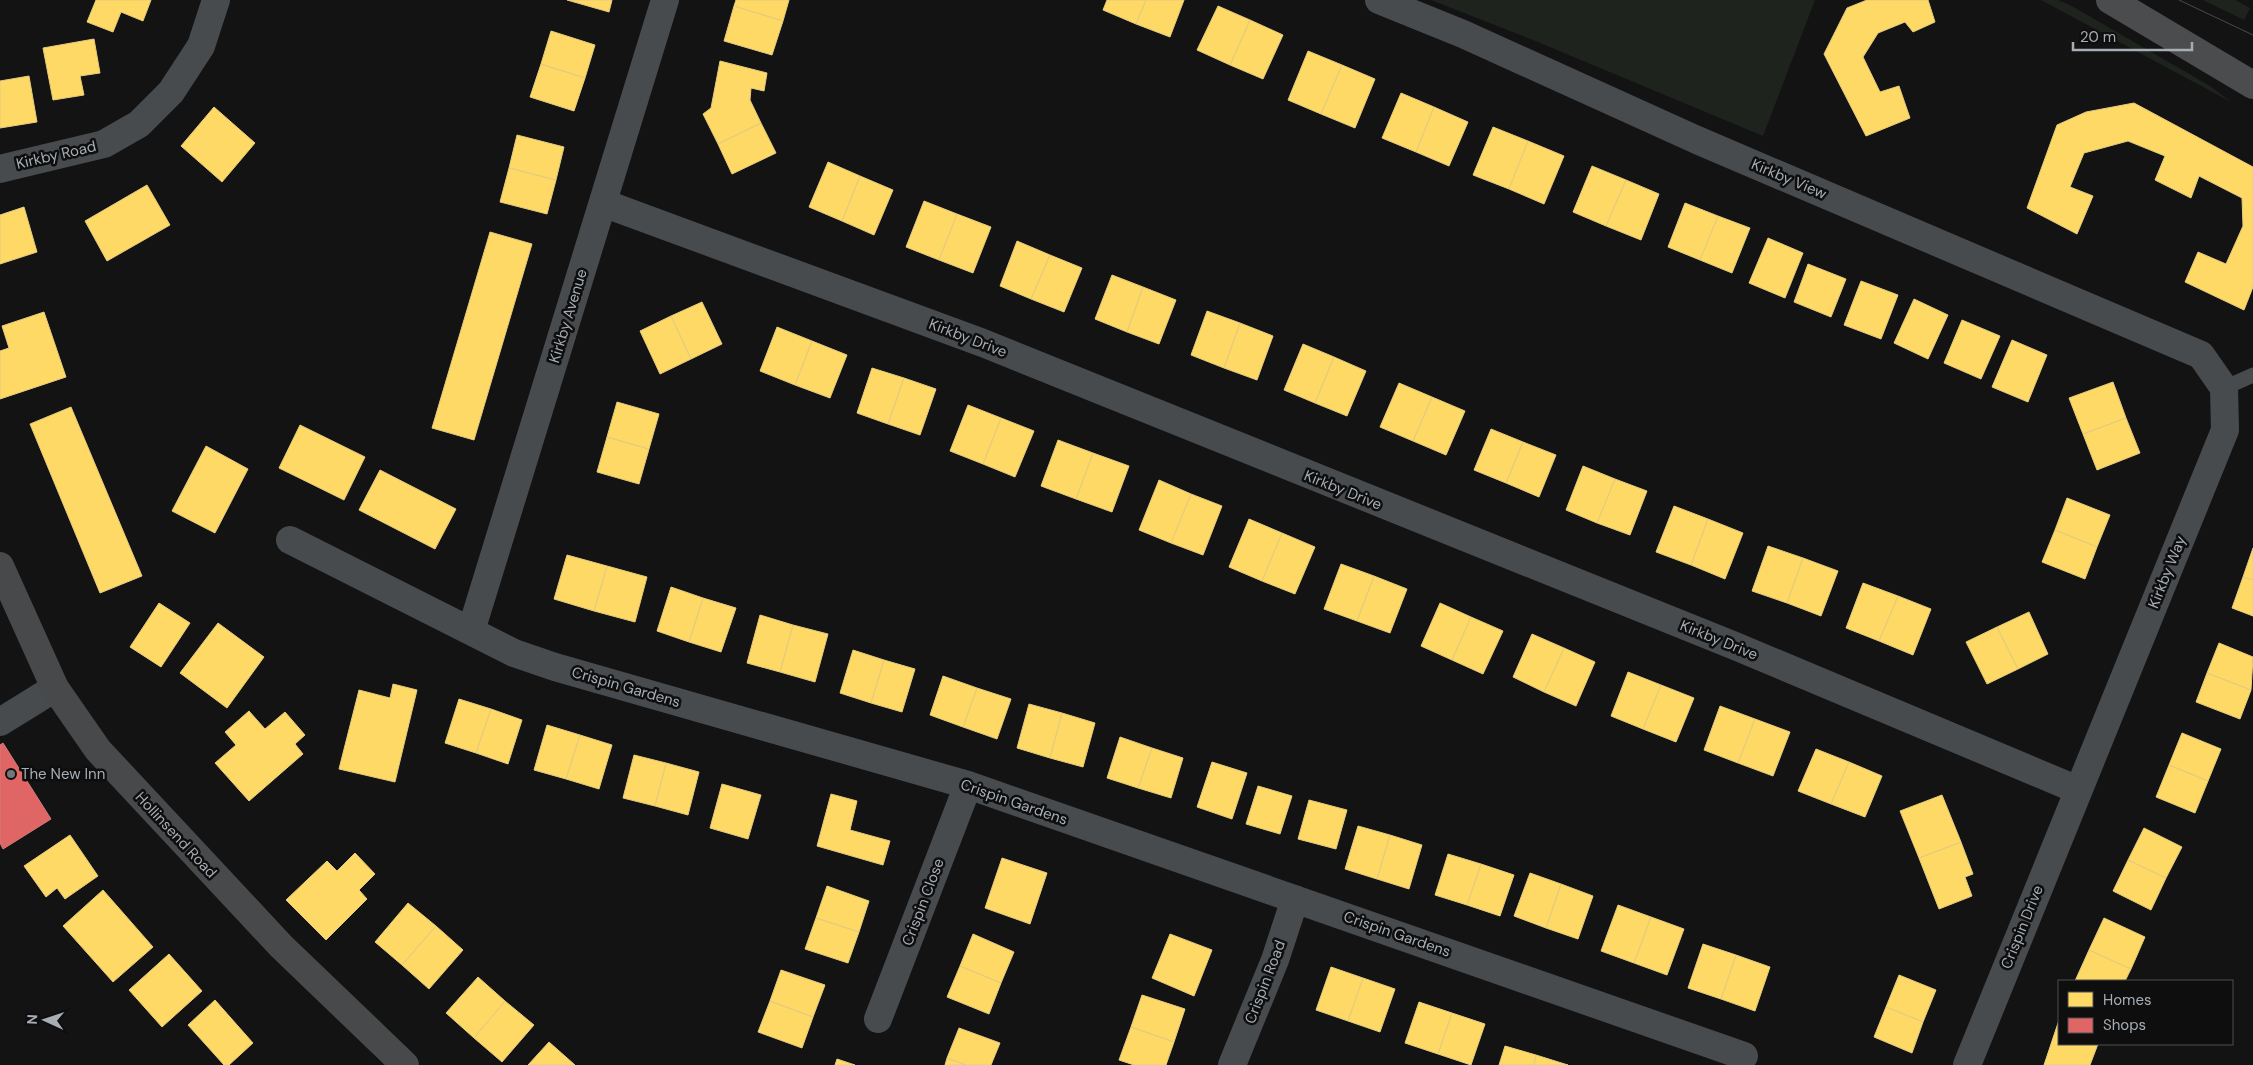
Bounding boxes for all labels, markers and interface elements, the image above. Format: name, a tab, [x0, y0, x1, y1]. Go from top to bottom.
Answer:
scale bar	[2073, 20, 2192, 52]
text: 20 m	[2080, 27, 2116, 47]
street label: Kirkby Road	[14, 136, 98, 174]
street label: Kirkby View	[1748, 154, 1830, 204]
street label: Kirkby Avenue	[544, 266, 592, 366]
street label: Kirkby Drive	[926, 314, 1010, 362]
street label: Kirkby Drive	[1301, 465, 1385, 515]
street label: Kirkby Way	[2143, 532, 2191, 611]
street label: Kirkby Drive	[1677, 615, 1761, 665]
street label: Crispin Gardens	[569, 662, 683, 712]
place label: The New Inn	[21, 764, 105, 784]
marker: The New Inn	[5, 768, 17, 780]
street label: Crispin Gardens	[958, 774, 1070, 830]
street label: Hollinsend Road	[131, 788, 221, 882]
street label: Crispin Close	[897, 855, 949, 949]
street label: Crispin Drive	[1996, 882, 2048, 972]
street label: Crispin Gardens	[1341, 906, 1453, 962]
street label: Crispin Road	[1240, 937, 1290, 1027]
legend	[2058, 980, 2233, 1045]
text: Homes	[2103, 990, 2152, 1010]
north arrow	[20, 995, 70, 1045]
text: N	[23, 1014, 41, 1025]
text: Shops	[2103, 1015, 2146, 1035]

